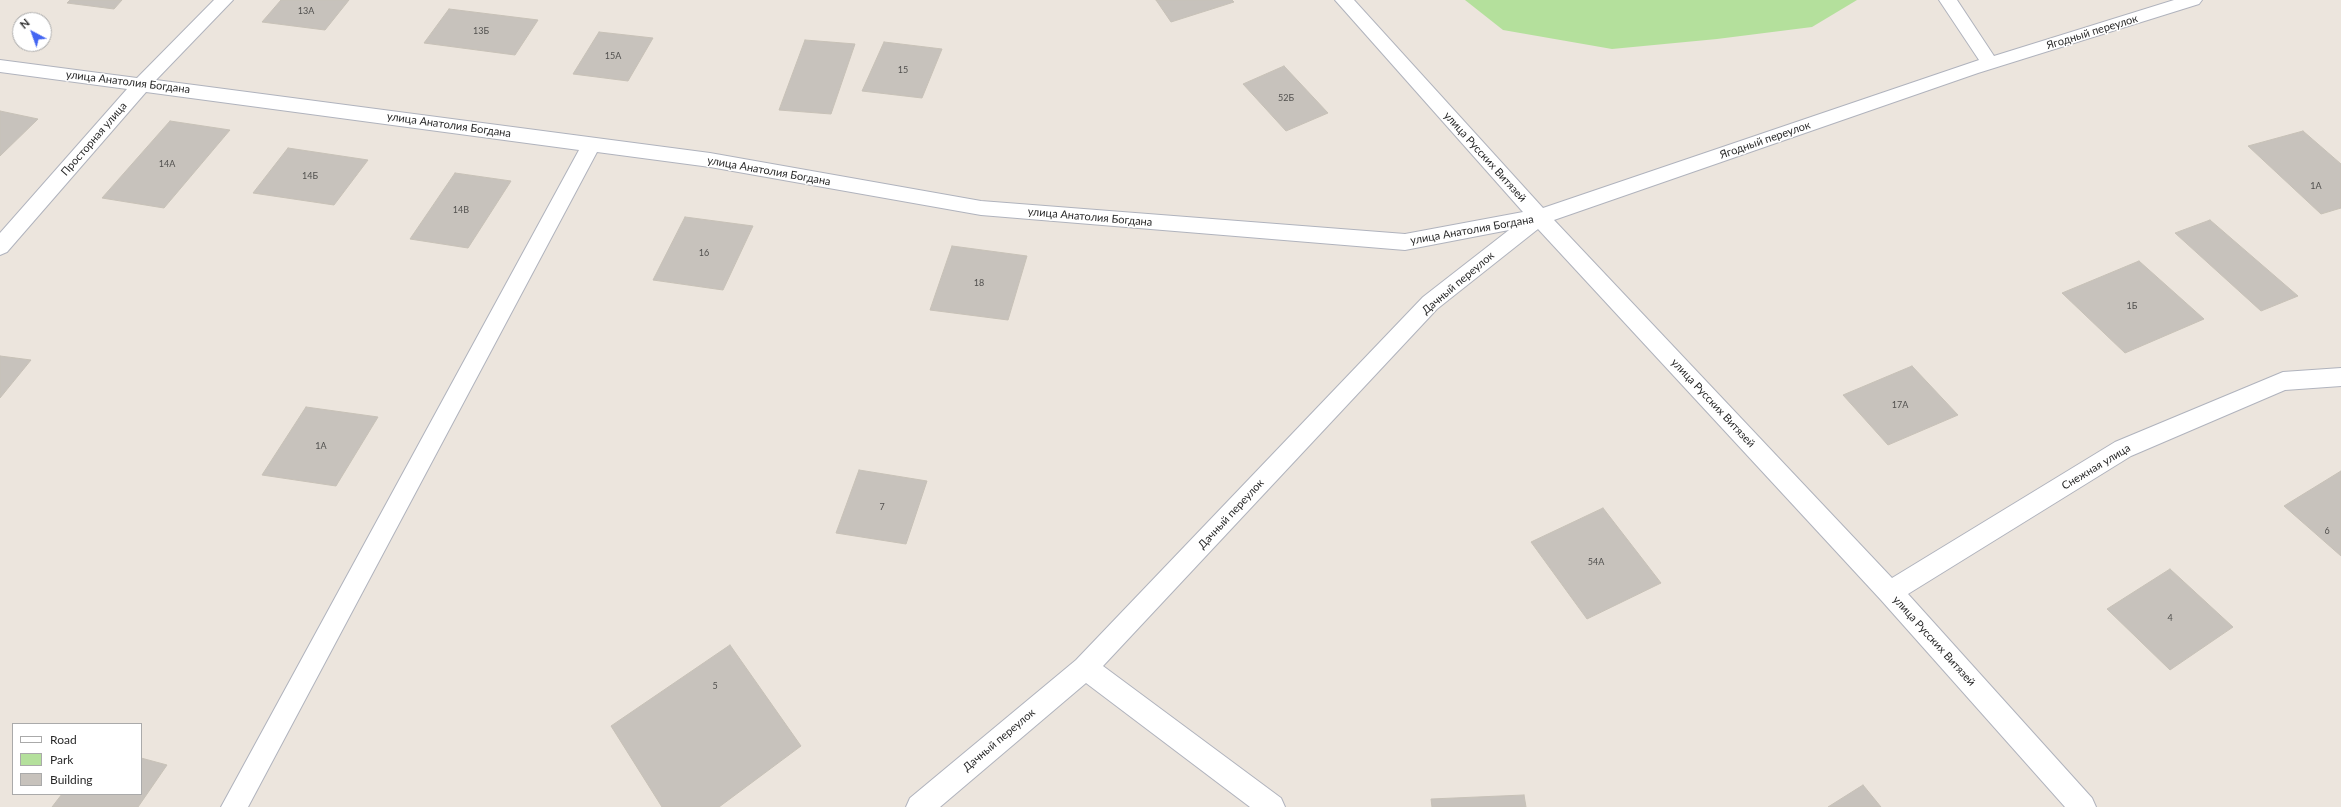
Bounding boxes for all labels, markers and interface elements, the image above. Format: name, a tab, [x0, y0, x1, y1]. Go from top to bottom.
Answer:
house number: 13А	[298, 6, 314, 16]
north arrow	[12, 12, 52, 52]
street label: Ягодный переулок	[2045, 12, 2139, 52]
text: N	[17, 16, 32, 31]
house number: 13Б	[473, 26, 489, 36]
house number: 15А	[605, 51, 621, 61]
house number: 15	[898, 65, 908, 75]
street label: улица Анатолия Богдана	[65, 68, 191, 96]
house number: 52Б	[1278, 93, 1294, 103]
street label: Просторная улица	[58, 99, 130, 179]
street label: улица Русских Витязей	[1441, 109, 1529, 205]
street label: улица Анатолия Богдана	[386, 110, 512, 140]
street label: Ягодный переулок	[1718, 118, 1812, 162]
street label: улица Анатолия Богдана	[706, 154, 832, 188]
house number: 14А	[159, 159, 175, 169]
house number: 14Б	[302, 171, 318, 181]
house number: 1А	[2310, 181, 2322, 191]
house number: 14В	[453, 205, 469, 215]
street label: улица Анатолия Богдана	[1027, 205, 1153, 229]
street label: улица Анатолия Богдана	[1409, 213, 1535, 247]
house number: 16	[699, 248, 709, 258]
street label: Дачный переулок	[1419, 249, 1497, 317]
house number: 18	[974, 278, 984, 288]
house number: 1Б	[2127, 301, 2137, 311]
street label: улица Русских Витязей	[1668, 356, 1758, 450]
house number: 17А	[1892, 400, 1908, 410]
house number: 1А	[315, 441, 327, 451]
street label: Снежная улица	[2059, 441, 2133, 493]
street label: Дачный переулок	[1195, 476, 1267, 552]
house number: 7	[879, 502, 885, 512]
house number: 6	[2324, 526, 2330, 536]
house number: 54А	[1588, 557, 1604, 567]
street label: улица Русских Витязей	[1890, 593, 1978, 689]
house number: 4	[2167, 613, 2173, 623]
house number: 5	[712, 681, 718, 691]
street label: Дачный переулок	[960, 706, 1038, 774]
legend	[12, 723, 142, 795]
text: Road	[50, 732, 77, 747]
text: Park	[50, 752, 73, 767]
text: Building	[50, 772, 93, 787]

